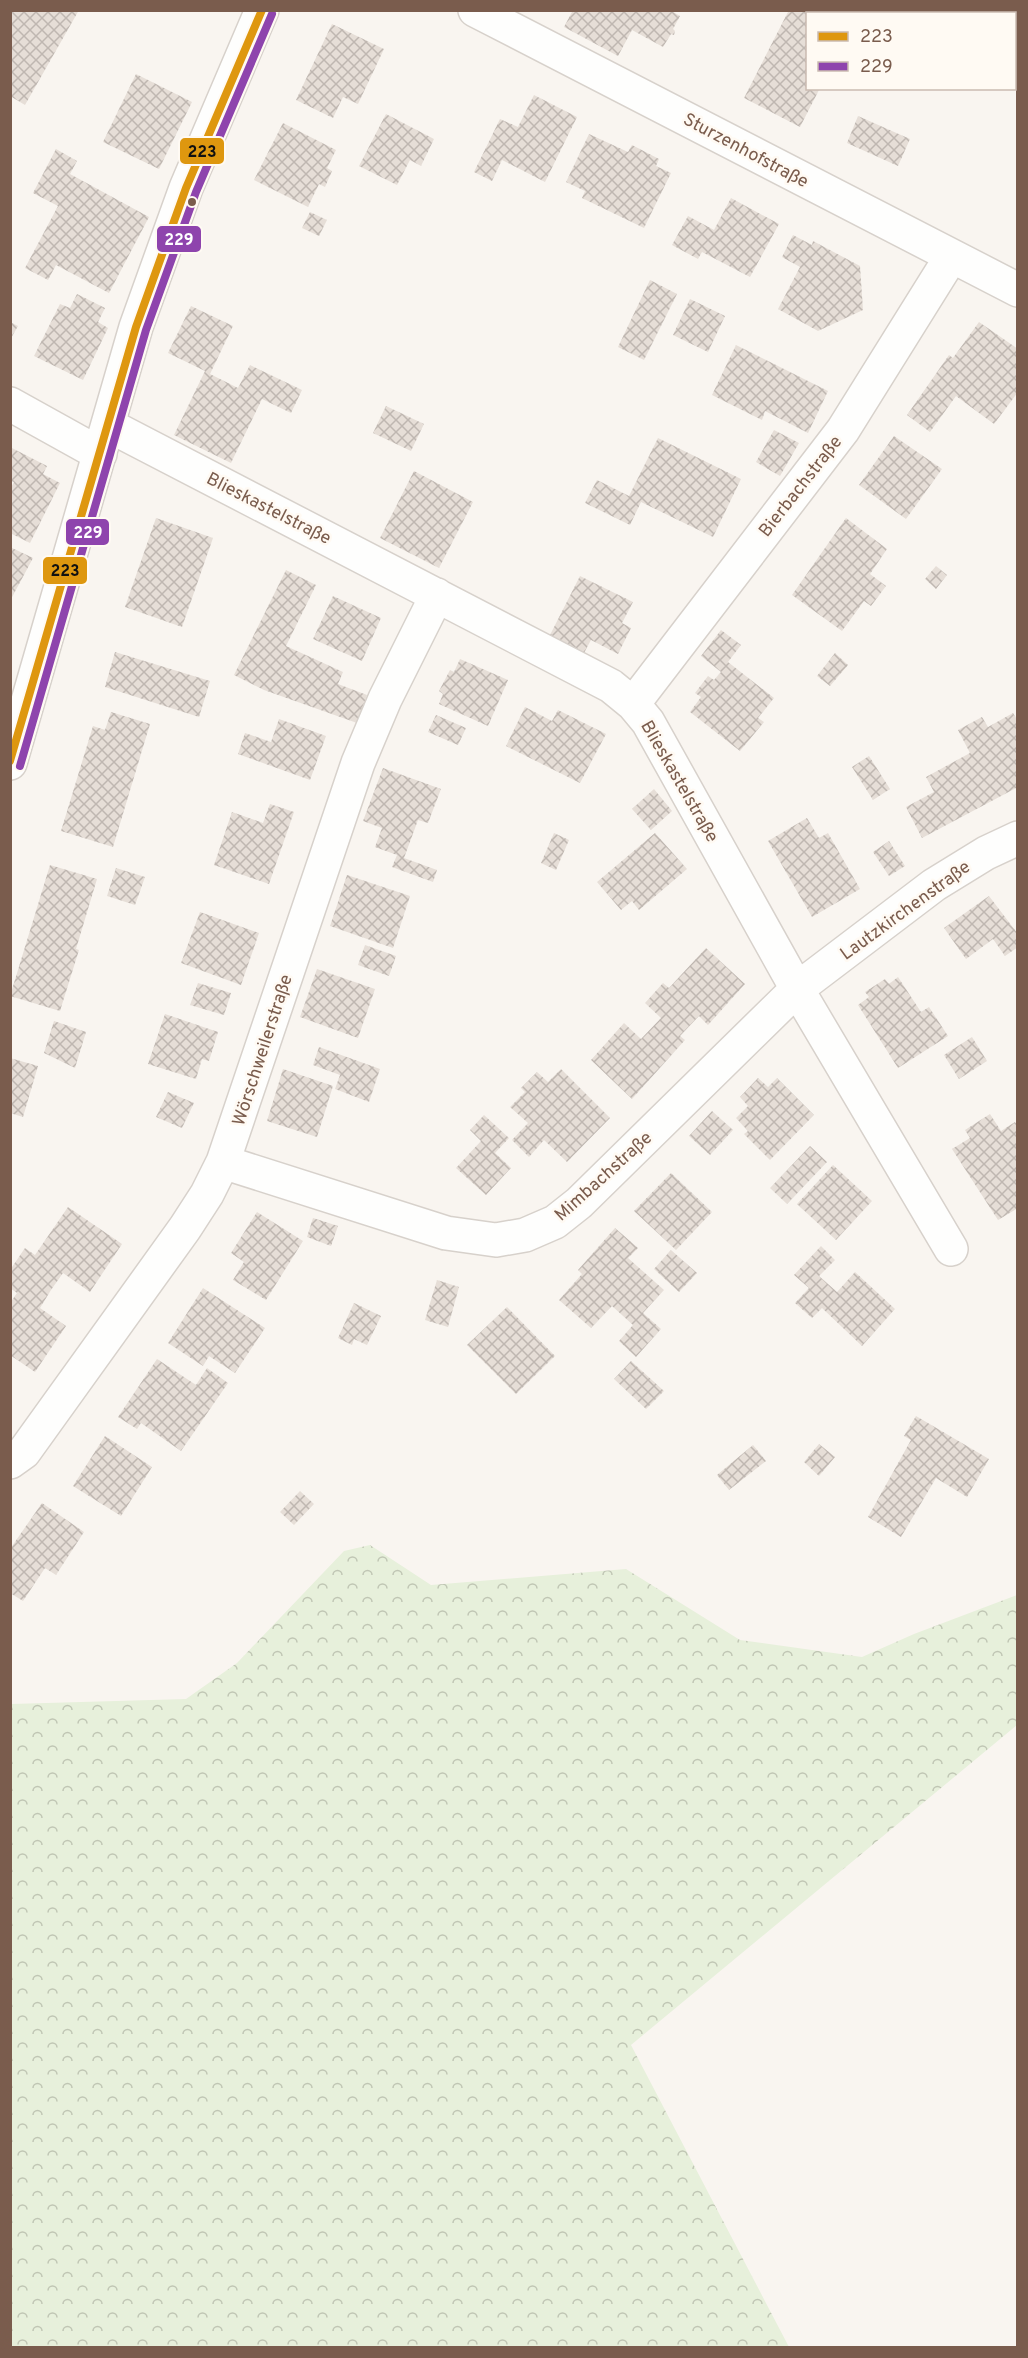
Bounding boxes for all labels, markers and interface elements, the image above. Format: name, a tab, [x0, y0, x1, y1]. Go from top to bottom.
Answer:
legend	[806, 12, 1016, 90]
text: 223	[860, 26, 893, 49]
text: 229	[860, 56, 893, 79]
street label: Sturzenhofstraße	[679, 109, 812, 194]
line badge: 223	[179, 137, 225, 165]
text: 223	[187, 143, 217, 163]
unlabelled marker	[186, 196, 198, 208]
line badge: 229	[156, 225, 202, 253]
text: 229	[164, 231, 194, 251]
street label: Bierbachstraße	[754, 432, 848, 542]
street label: Blieskastelstraße	[202, 468, 335, 551]
line badge: 229	[65, 518, 110, 546]
text: 229	[73, 524, 103, 544]
line badge: 223	[42, 556, 88, 585]
text: 223	[50, 562, 80, 582]
street label: Blieskastelstraße	[634, 717, 723, 847]
street label: Lautzkirchenstraße	[836, 856, 976, 966]
street label: Wörschweilerstraße	[228, 972, 299, 1129]
street label: Mimbachstraße	[550, 1127, 658, 1227]

